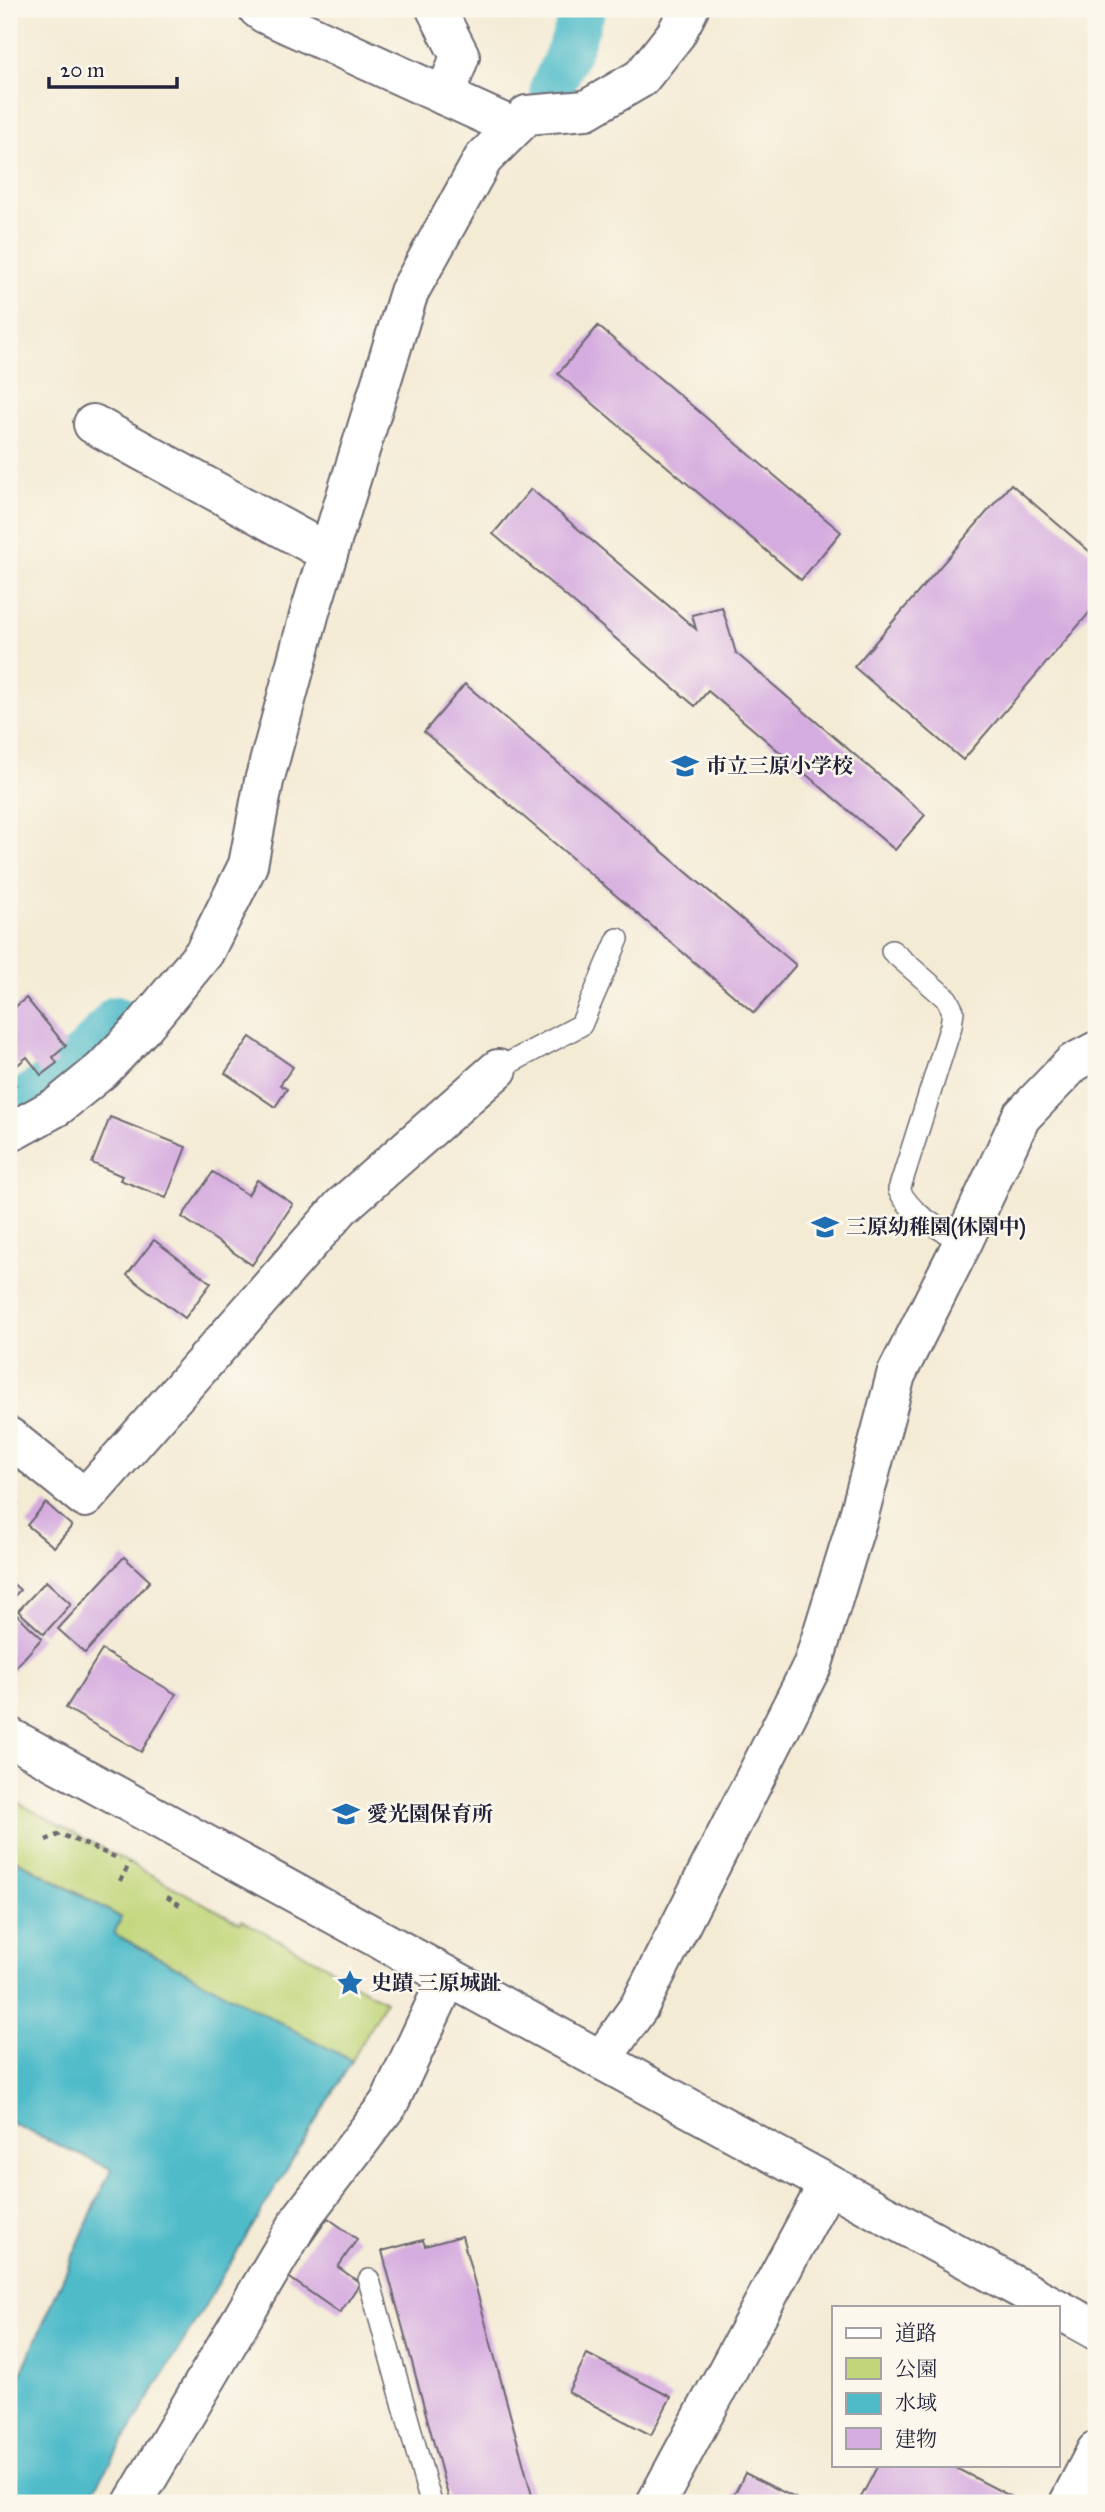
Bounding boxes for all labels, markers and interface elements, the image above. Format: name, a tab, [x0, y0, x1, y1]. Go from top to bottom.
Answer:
scale bar	[49, 46, 177, 90]
text: 20 m	[60, 57, 105, 83]
school or university icon: 市立三原小学校	[670, 751, 700, 781]
place label: 市立三原小学校	[706, 753, 853, 779]
school or university icon: 三原幼稚園(休園中)	[810, 1212, 840, 1242]
place label: 三原幼稚園(休園中)	[846, 1214, 1026, 1240]
school or university icon: 愛光園保育所	[331, 1799, 361, 1829]
place label: 愛光園保育所	[367, 1801, 493, 1827]
place icon: 史蹟 三原城趾	[335, 1968, 365, 1998]
place label: 史蹟 三原城趾	[371, 1970, 502, 1996]
legend	[832, 2306, 1060, 2466]
text: 道路	[895, 2320, 937, 2346]
text: 公園	[895, 2356, 937, 2382]
text: 水域	[895, 2390, 937, 2416]
text: 建物	[895, 2426, 937, 2452]

